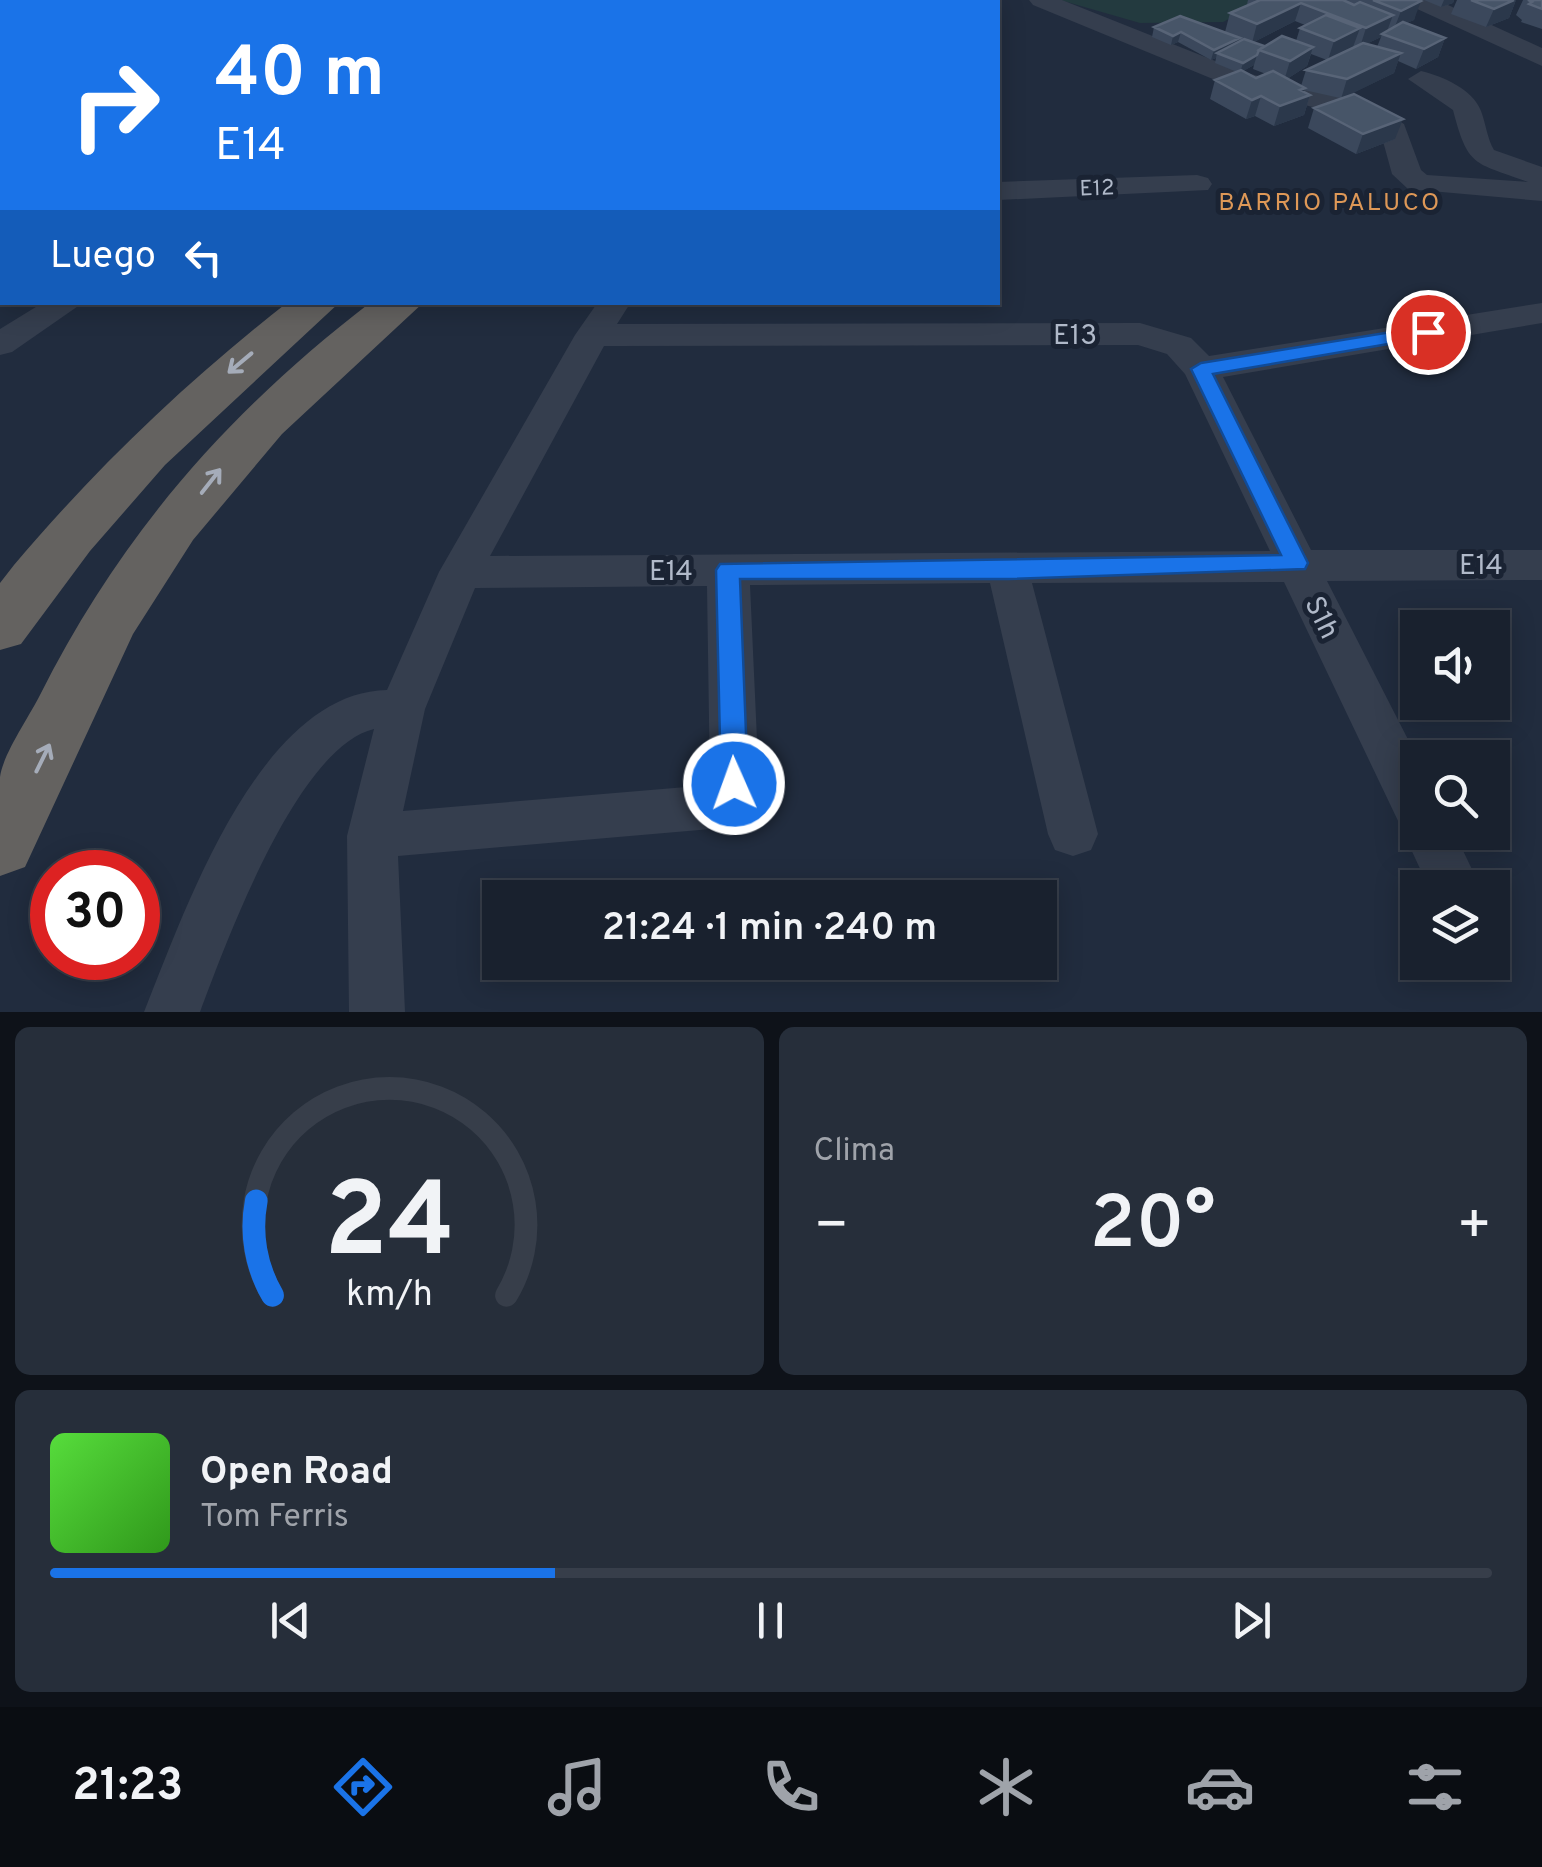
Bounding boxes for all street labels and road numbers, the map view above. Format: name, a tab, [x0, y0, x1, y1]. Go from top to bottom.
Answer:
street label: E12	[1079, 175, 1115, 204]
street label: E13	[1053, 319, 1097, 355]
street label: E14	[1459, 549, 1503, 585]
street label: E14	[649, 555, 693, 591]
street label: S1h	[1295, 591, 1346, 646]

